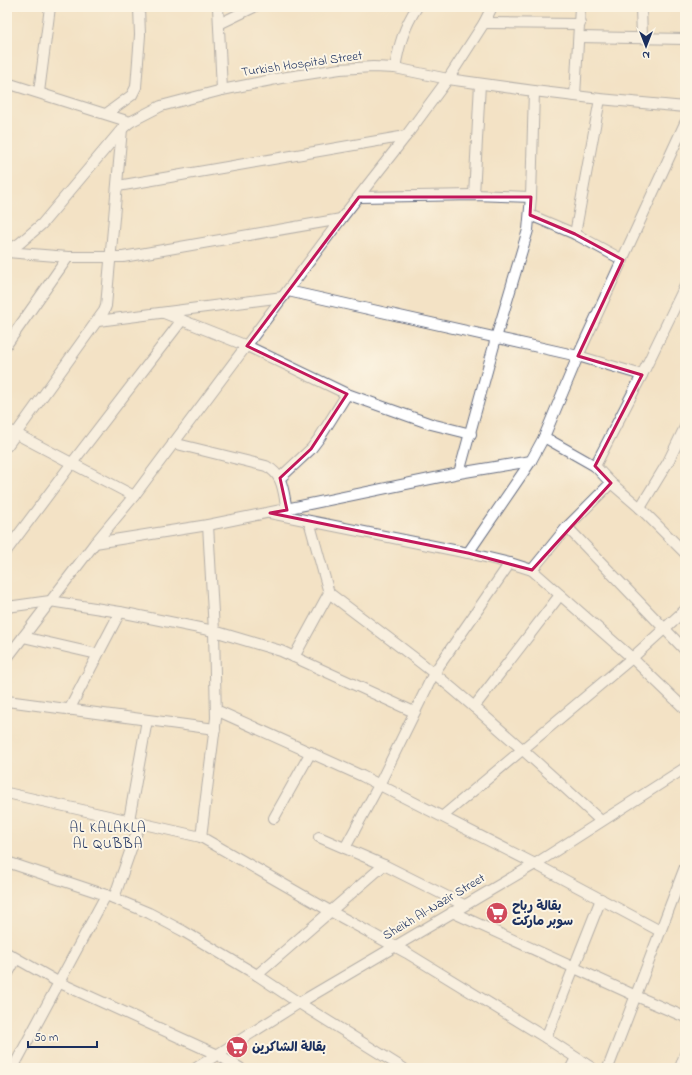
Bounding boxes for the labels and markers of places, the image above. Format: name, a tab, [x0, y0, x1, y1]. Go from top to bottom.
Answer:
place label: بقالة رباح سوبر ماركت	[512, 897, 573, 931]
supermarket icon: بقالة رباح سوبر ماركت	[484, 900, 510, 926]
supermarket icon: بقالة الشاكرين	[224, 1034, 250, 1060]
place label: بقالة الشاكرين	[252, 1038, 326, 1057]

